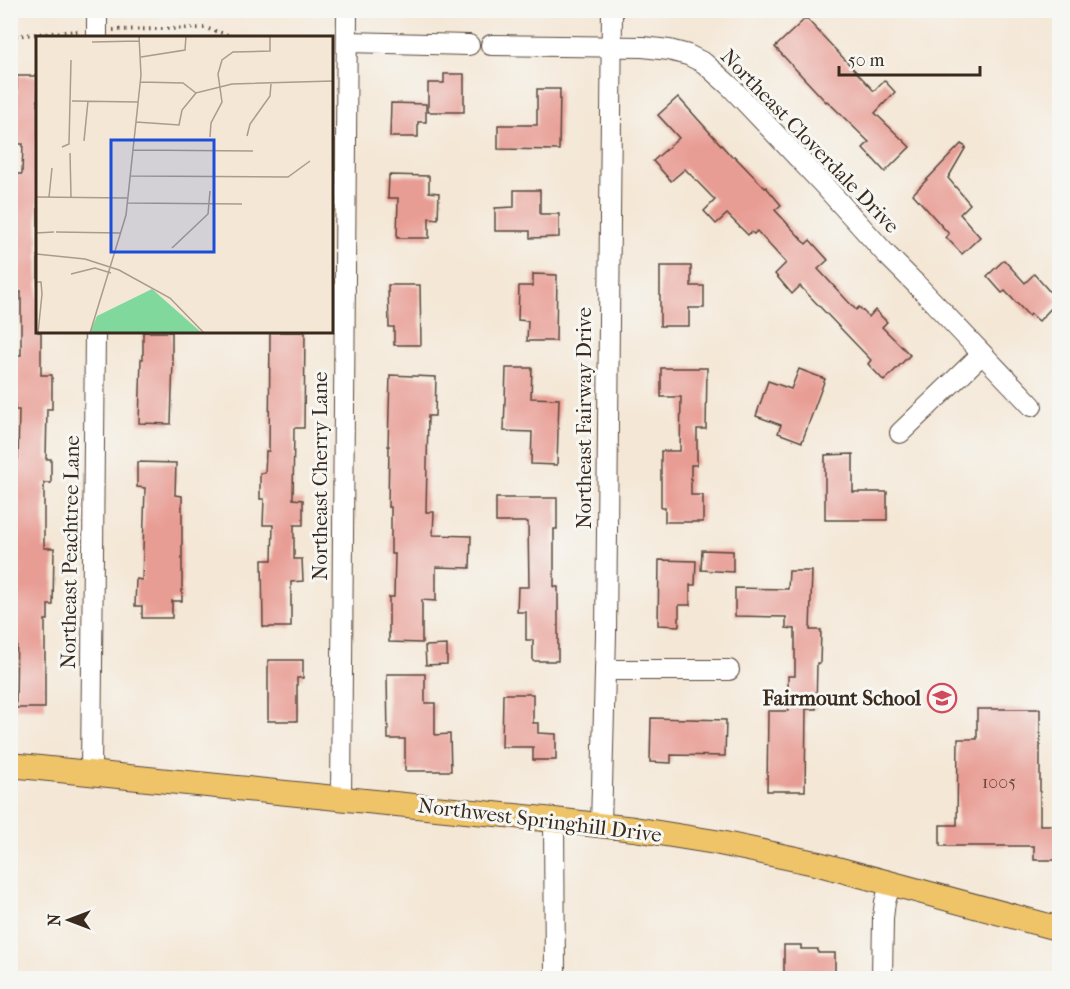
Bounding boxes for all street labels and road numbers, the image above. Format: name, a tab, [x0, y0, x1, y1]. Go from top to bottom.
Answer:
street label: Northeast Cloverdale Drive	[716, 44, 904, 238]
street label: Northeast Fairway Drive	[572, 307, 596, 529]
street label: Northeast Cherry Lane	[308, 372, 332, 580]
street label: Northeast Peachtree Lane	[56, 435, 84, 669]
street label: Northwest Springhill Drive	[417, 793, 663, 847]

